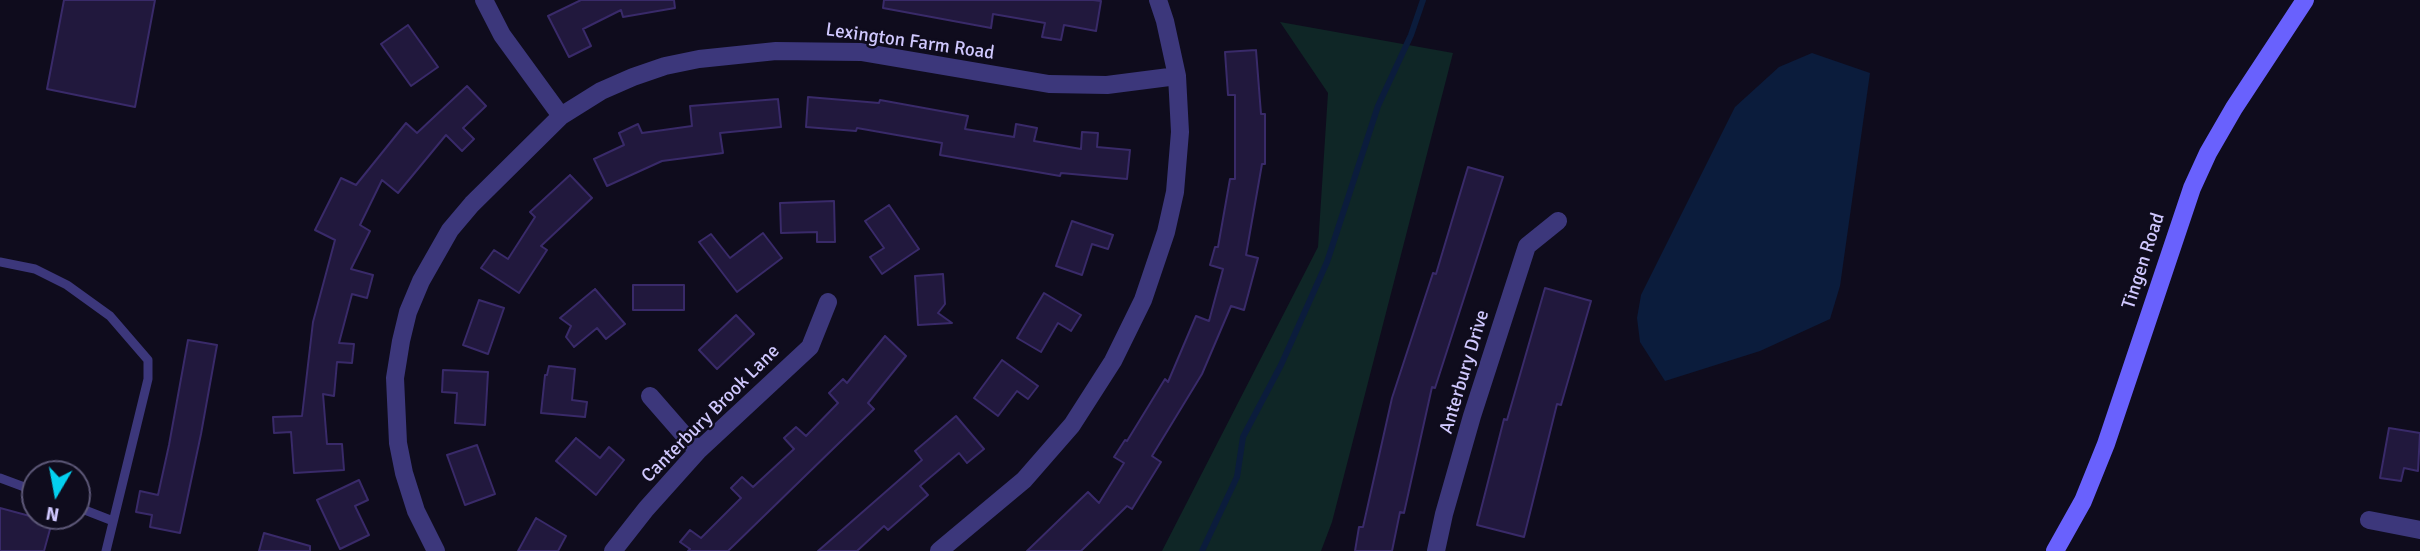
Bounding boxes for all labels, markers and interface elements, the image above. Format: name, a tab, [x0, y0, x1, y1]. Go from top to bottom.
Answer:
street label: Lexington Farm Road	[824, 19, 996, 65]
street label: Tingen Road	[2118, 210, 2170, 312]
street label: Anterbury Drive	[1435, 307, 1495, 437]
street label: Canterbury Brook Lane	[637, 340, 785, 488]
north arrow	[21, 460, 91, 530]
text: N	[44, 501, 61, 527]

